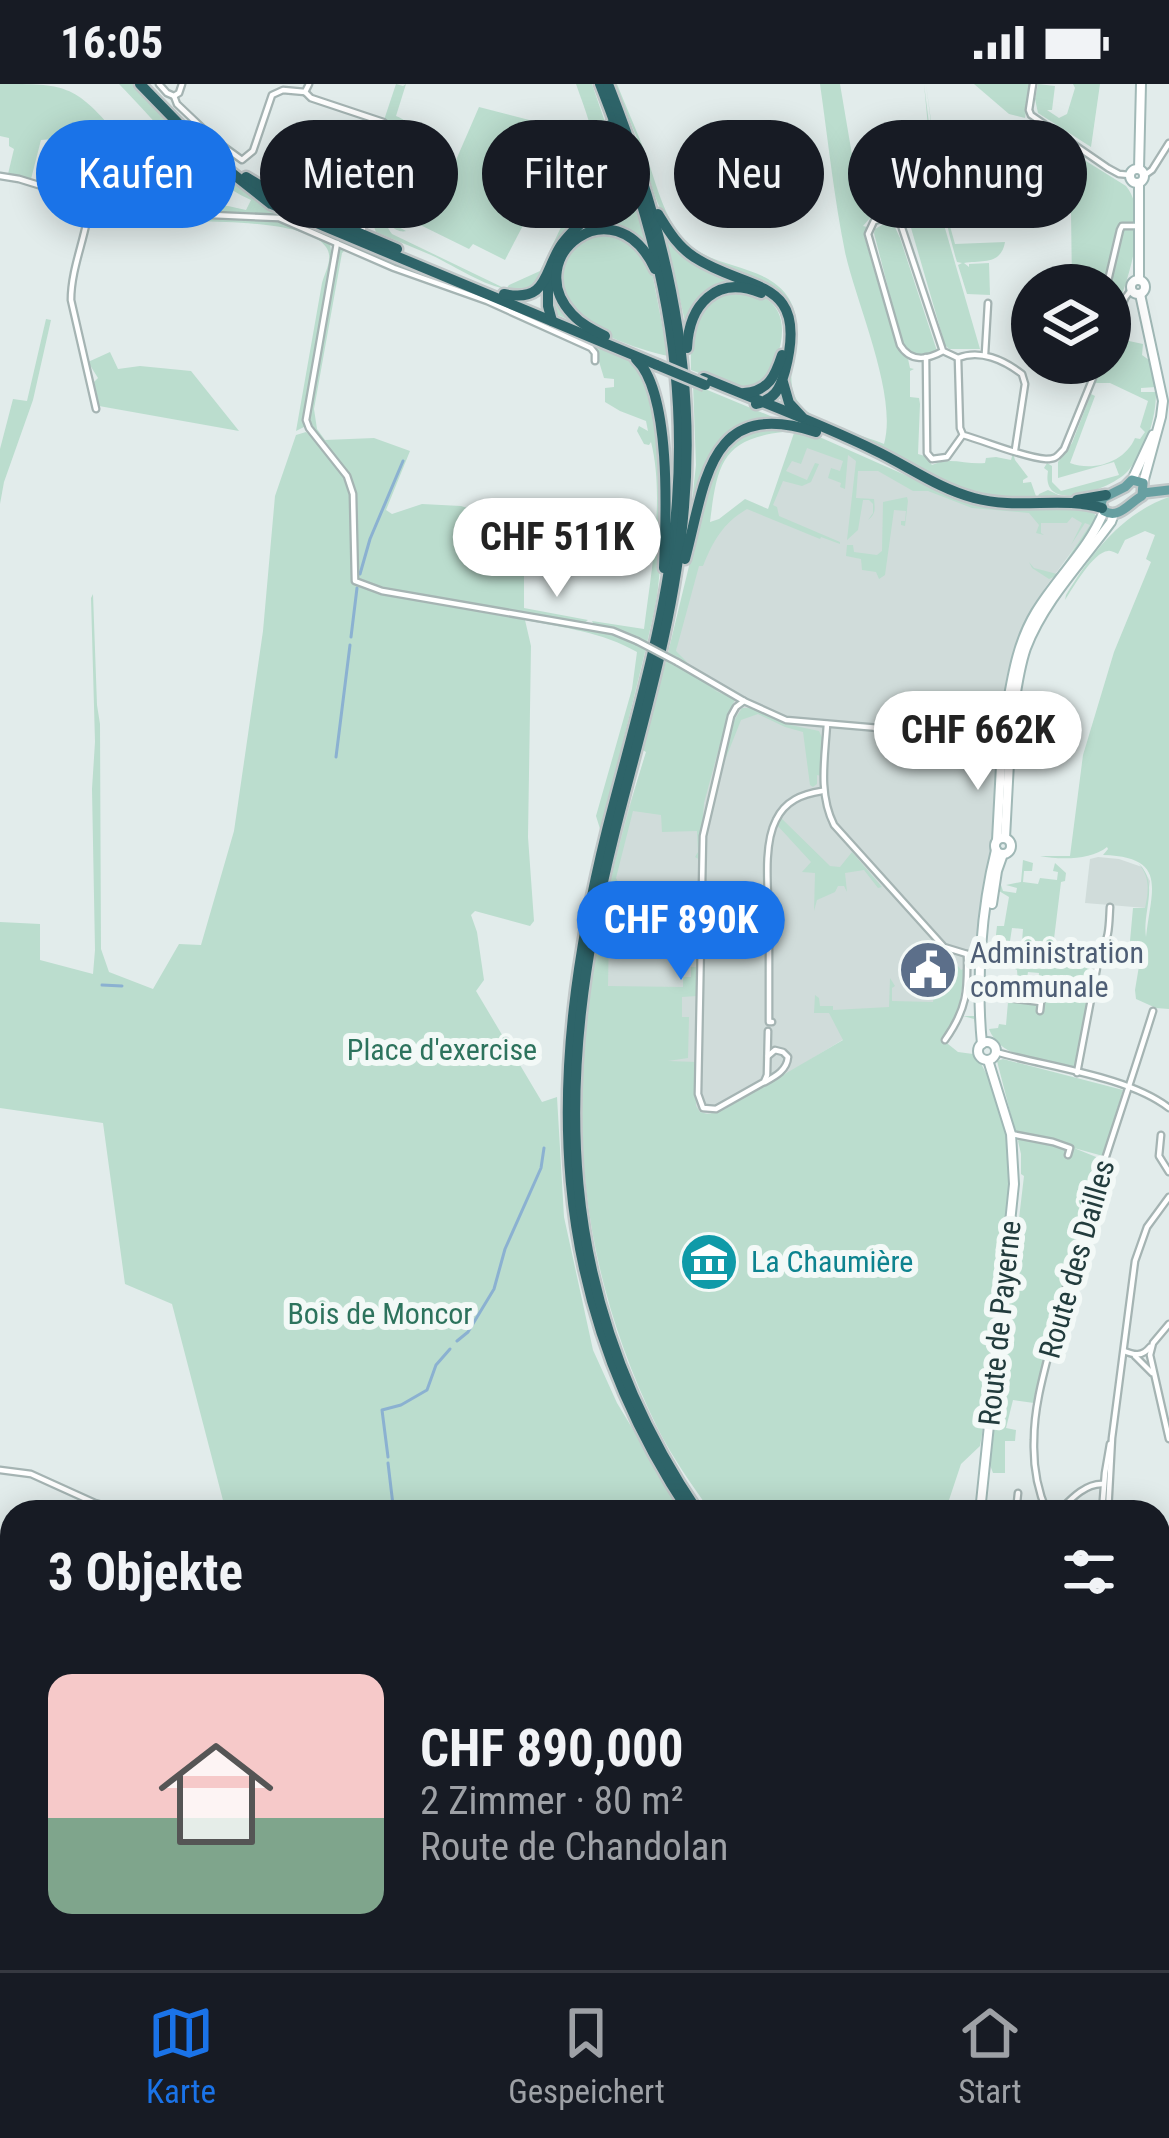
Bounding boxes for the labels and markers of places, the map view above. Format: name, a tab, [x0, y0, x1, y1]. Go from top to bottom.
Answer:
pin: CHF 511K	[433, 498, 681, 600]
pin: CHF 662K	[854, 691, 1102, 793]
pin: CHF 890K	[557, 881, 805, 983]
place label: Administration communale	[970, 935, 1144, 1004]
public building icon: Administration communale	[897, 939, 959, 1001]
museum icon: La Chaumière	[678, 1231, 740, 1293]
place label: La Chaumière	[751, 1244, 913, 1279]

